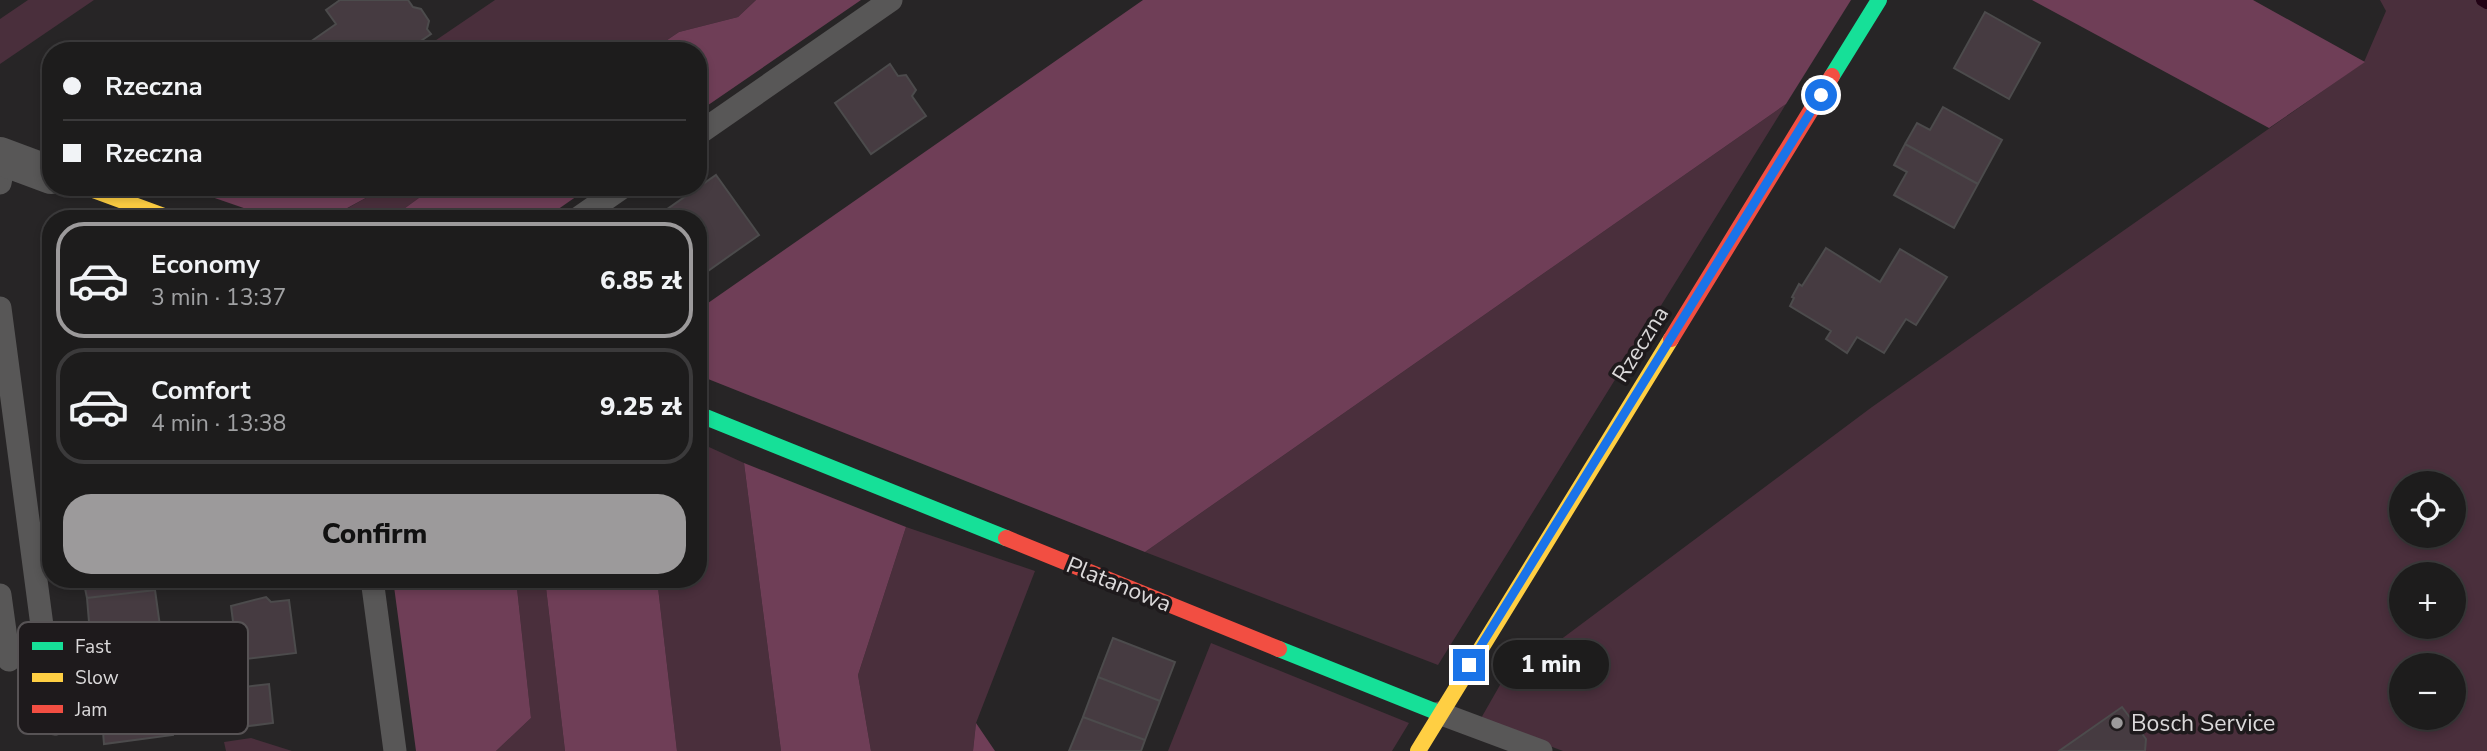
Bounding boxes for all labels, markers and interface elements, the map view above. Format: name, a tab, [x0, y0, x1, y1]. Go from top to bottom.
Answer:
text: Rzeczna	[105, 69, 203, 104]
route start	[1805, 79, 1837, 111]
text: Rzeczna	[105, 136, 203, 171]
text: Economy	[151, 247, 260, 282]
icon: car	[67, 249, 130, 312]
text: 6.85 zł	[600, 263, 682, 298]
text: 3 min · 13:37	[151, 282, 286, 313]
street label: Rzeczna	[1605, 300, 1676, 388]
text: Comfort	[151, 373, 251, 408]
icon: car	[67, 375, 130, 438]
text: 9.25 zł	[600, 389, 682, 424]
text: 4 min · 13:38	[151, 408, 286, 439]
map controls	[2389, 471, 2466, 730]
button: locate	[2389, 471, 2466, 548]
button: Confirm	[63, 494, 686, 574]
street label: Platanowa	[1062, 549, 1176, 620]
button: +	[2389, 562, 2466, 639]
legend	[18, 622, 248, 734]
text: Fast	[75, 634, 111, 660]
callout: 1 min	[1494, 640, 1609, 690]
route end	[1453, 649, 1485, 681]
text: 1 min	[1521, 649, 1581, 680]
button: −	[2389, 653, 2466, 730]
text: Slow	[75, 665, 119, 691]
text: Jam	[74, 697, 108, 723]
place label: Bosch Service	[2131, 708, 2275, 739]
marker: Bosch Service	[2109, 715, 2125, 731]

